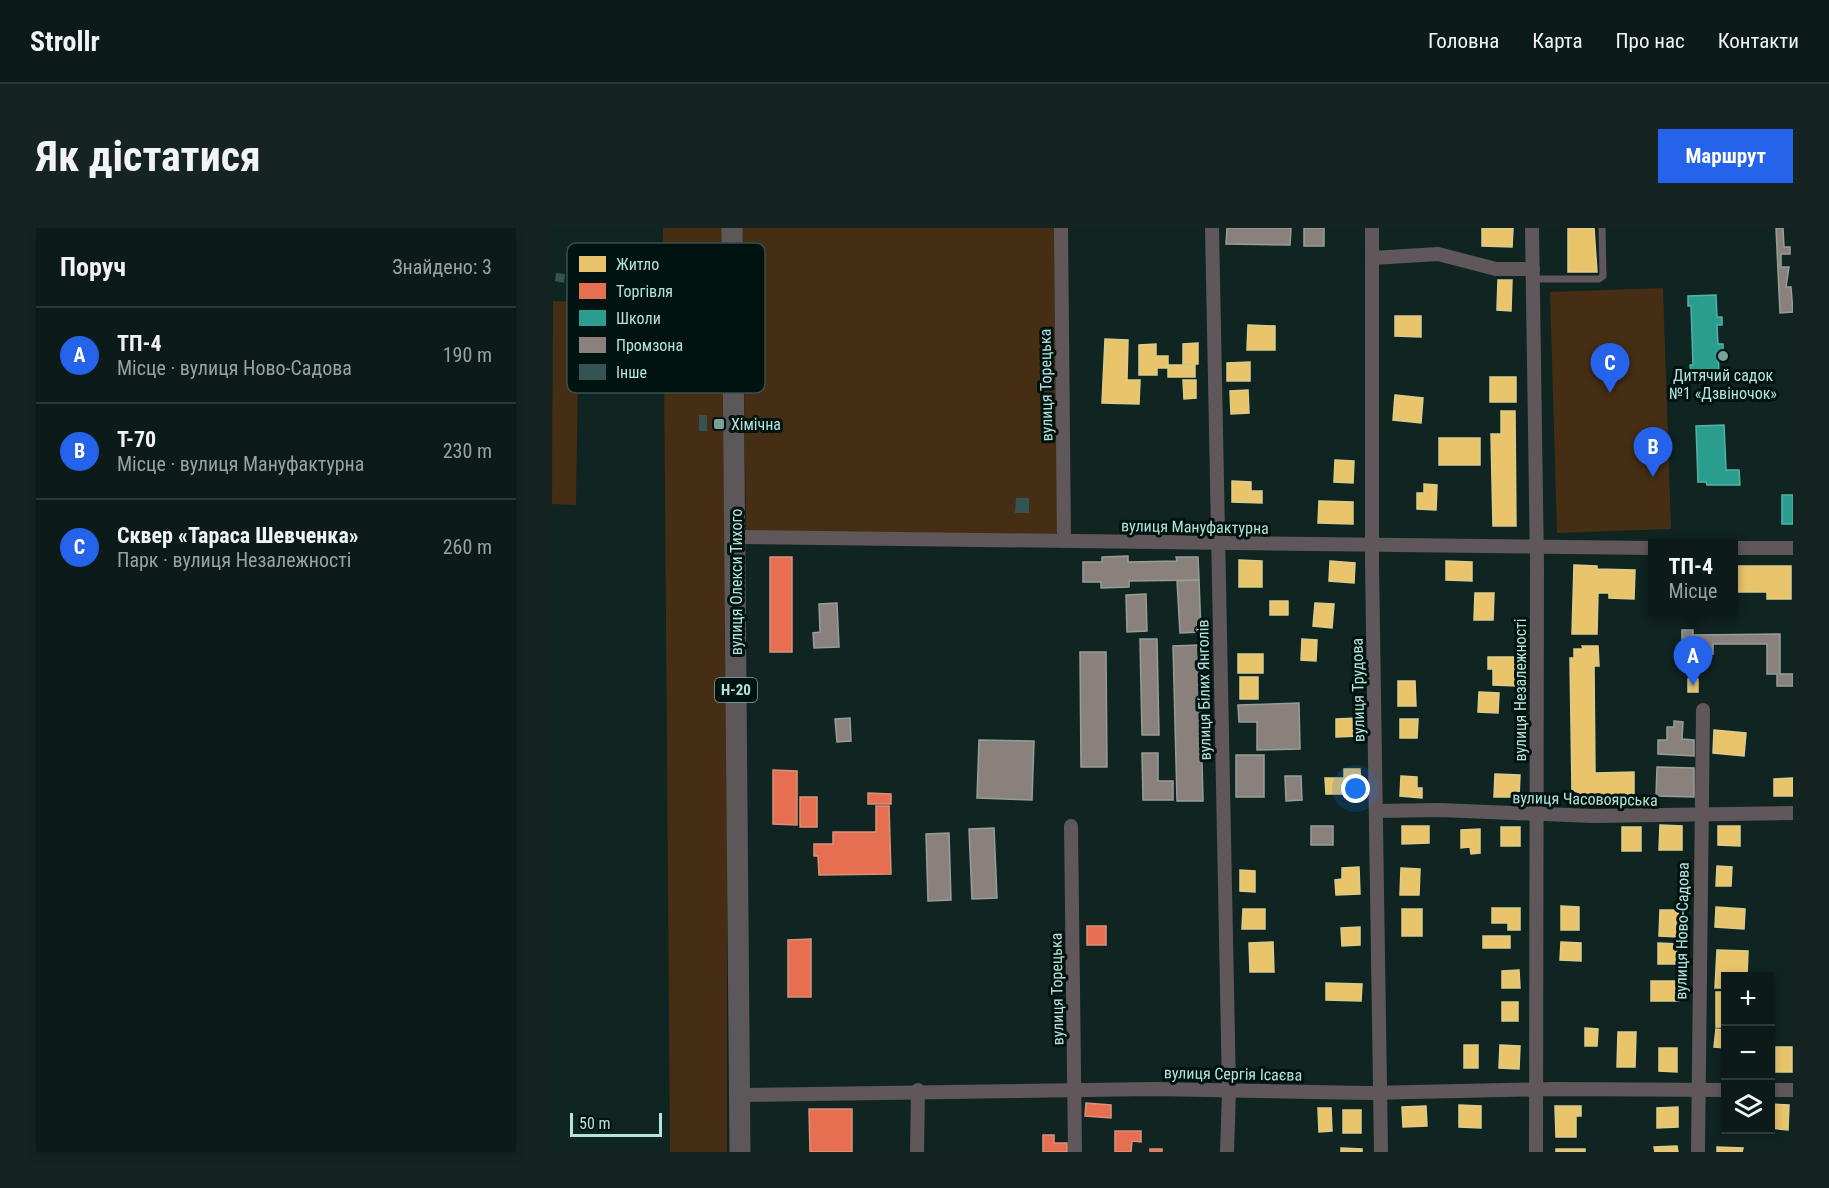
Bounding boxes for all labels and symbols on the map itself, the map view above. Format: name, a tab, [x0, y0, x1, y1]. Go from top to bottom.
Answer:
legend	[567, 243, 765, 393]
text: Житло	[616, 255, 659, 274]
text: Торгівля	[616, 282, 673, 301]
text: Школи	[616, 309, 661, 328]
street label: вулиця Торецька	[1036, 329, 1056, 441]
text: Промзона	[616, 336, 683, 355]
pin: C	[1590, 344, 1630, 393]
marker: Дитячий садок №1 «Дзвіночок»	[1716, 349, 1730, 363]
text: Інше	[616, 363, 647, 382]
place label: Дитячий садок №1 «Дзвіночок»	[1669, 366, 1777, 403]
place label: Хімічна	[731, 415, 781, 434]
marker: Хімічна	[712, 417, 726, 431]
pin: B	[1634, 428, 1672, 477]
street label: вулиця Олекси Тихого	[727, 509, 746, 655]
street label: вулиця Мануфактурна	[1121, 516, 1269, 538]
street label: вулиця Незалежності	[1511, 618, 1530, 762]
street label: вулиця Білих Янголів	[1193, 619, 1215, 761]
pin: A	[1674, 636, 1712, 686]
street label: вулиця Трудова	[1348, 638, 1368, 742]
road number: Н-20	[715, 678, 757, 702]
your location	[1341, 774, 1370, 803]
street label: вулиця Часовоярська	[1512, 788, 1658, 810]
street label: вулиця Ново-Садова	[1671, 862, 1693, 1000]
street label: вулиця Торецька	[1047, 933, 1067, 1045]
street label: вулиця Сергія Ісаєва	[1164, 1063, 1302, 1085]
scale bar	[570, 1110, 662, 1138]

